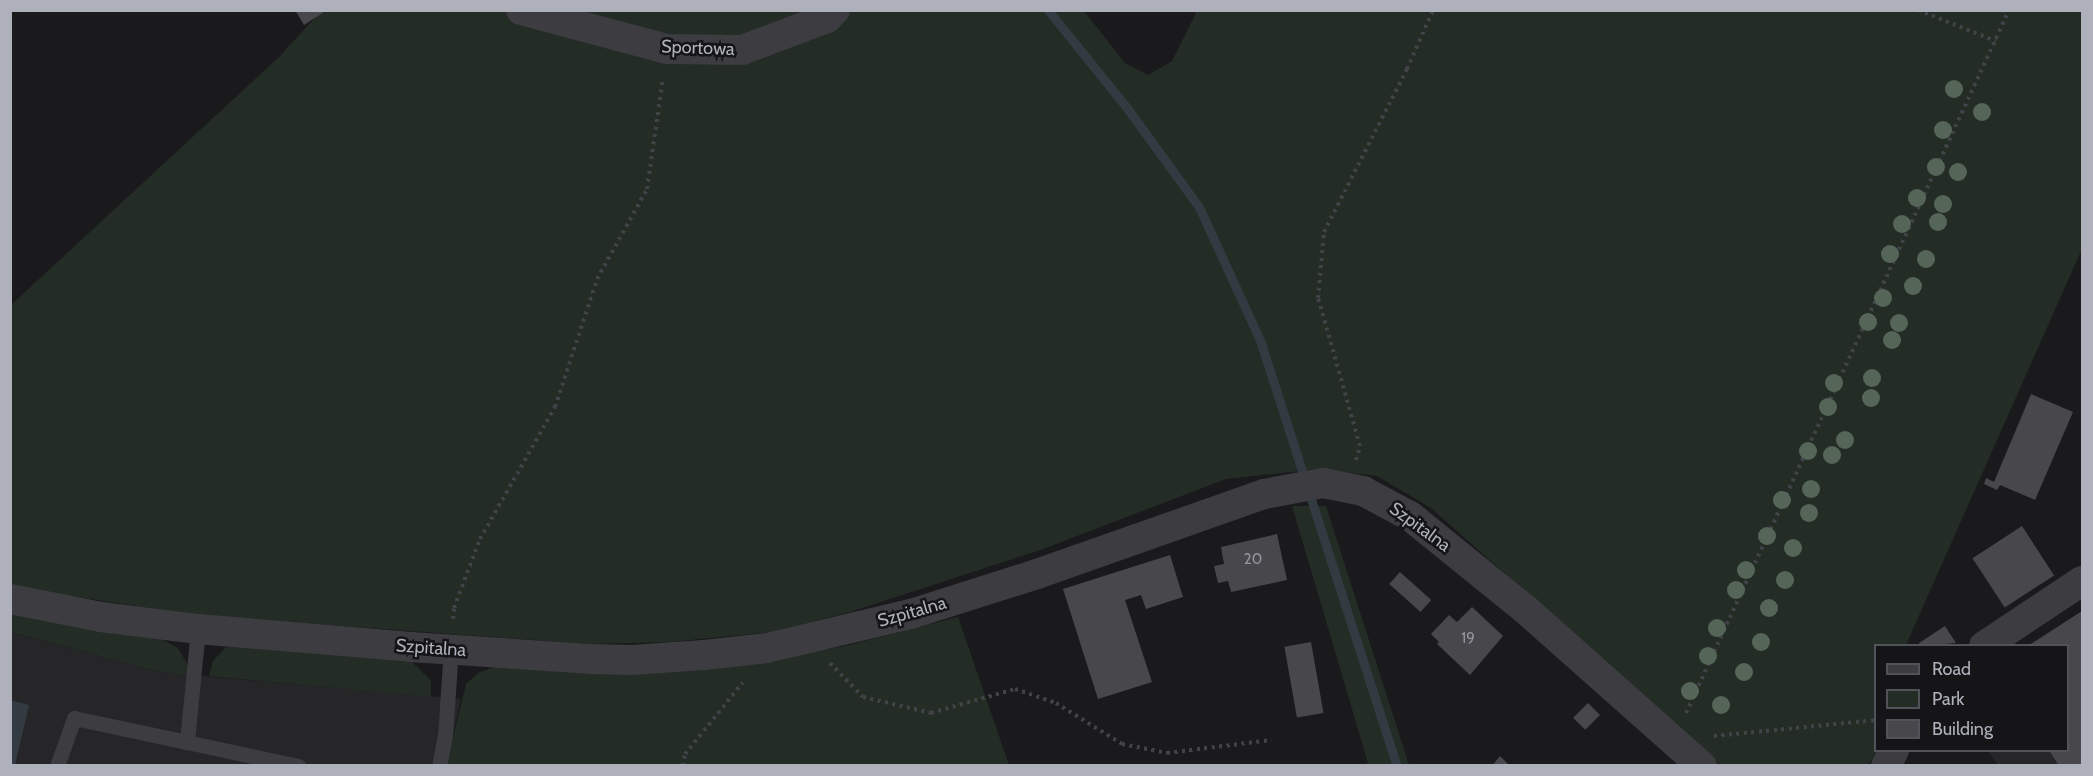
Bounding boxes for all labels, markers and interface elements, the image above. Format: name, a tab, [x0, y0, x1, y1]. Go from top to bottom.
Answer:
street label: Sportowa	[661, 36, 735, 60]
street label: Szpitalna	[1385, 498, 1455, 556]
house number: 20	[1244, 551, 1262, 569]
street label: Szpitalna	[875, 592, 949, 632]
house number: 19	[1461, 630, 1475, 648]
street label: Szpitalna	[395, 635, 467, 661]
legend	[1874, 644, 2069, 752]
text: Road	[1932, 658, 1971, 680]
text: Park	[1932, 688, 1964, 710]
text: Building	[1932, 718, 1993, 740]

